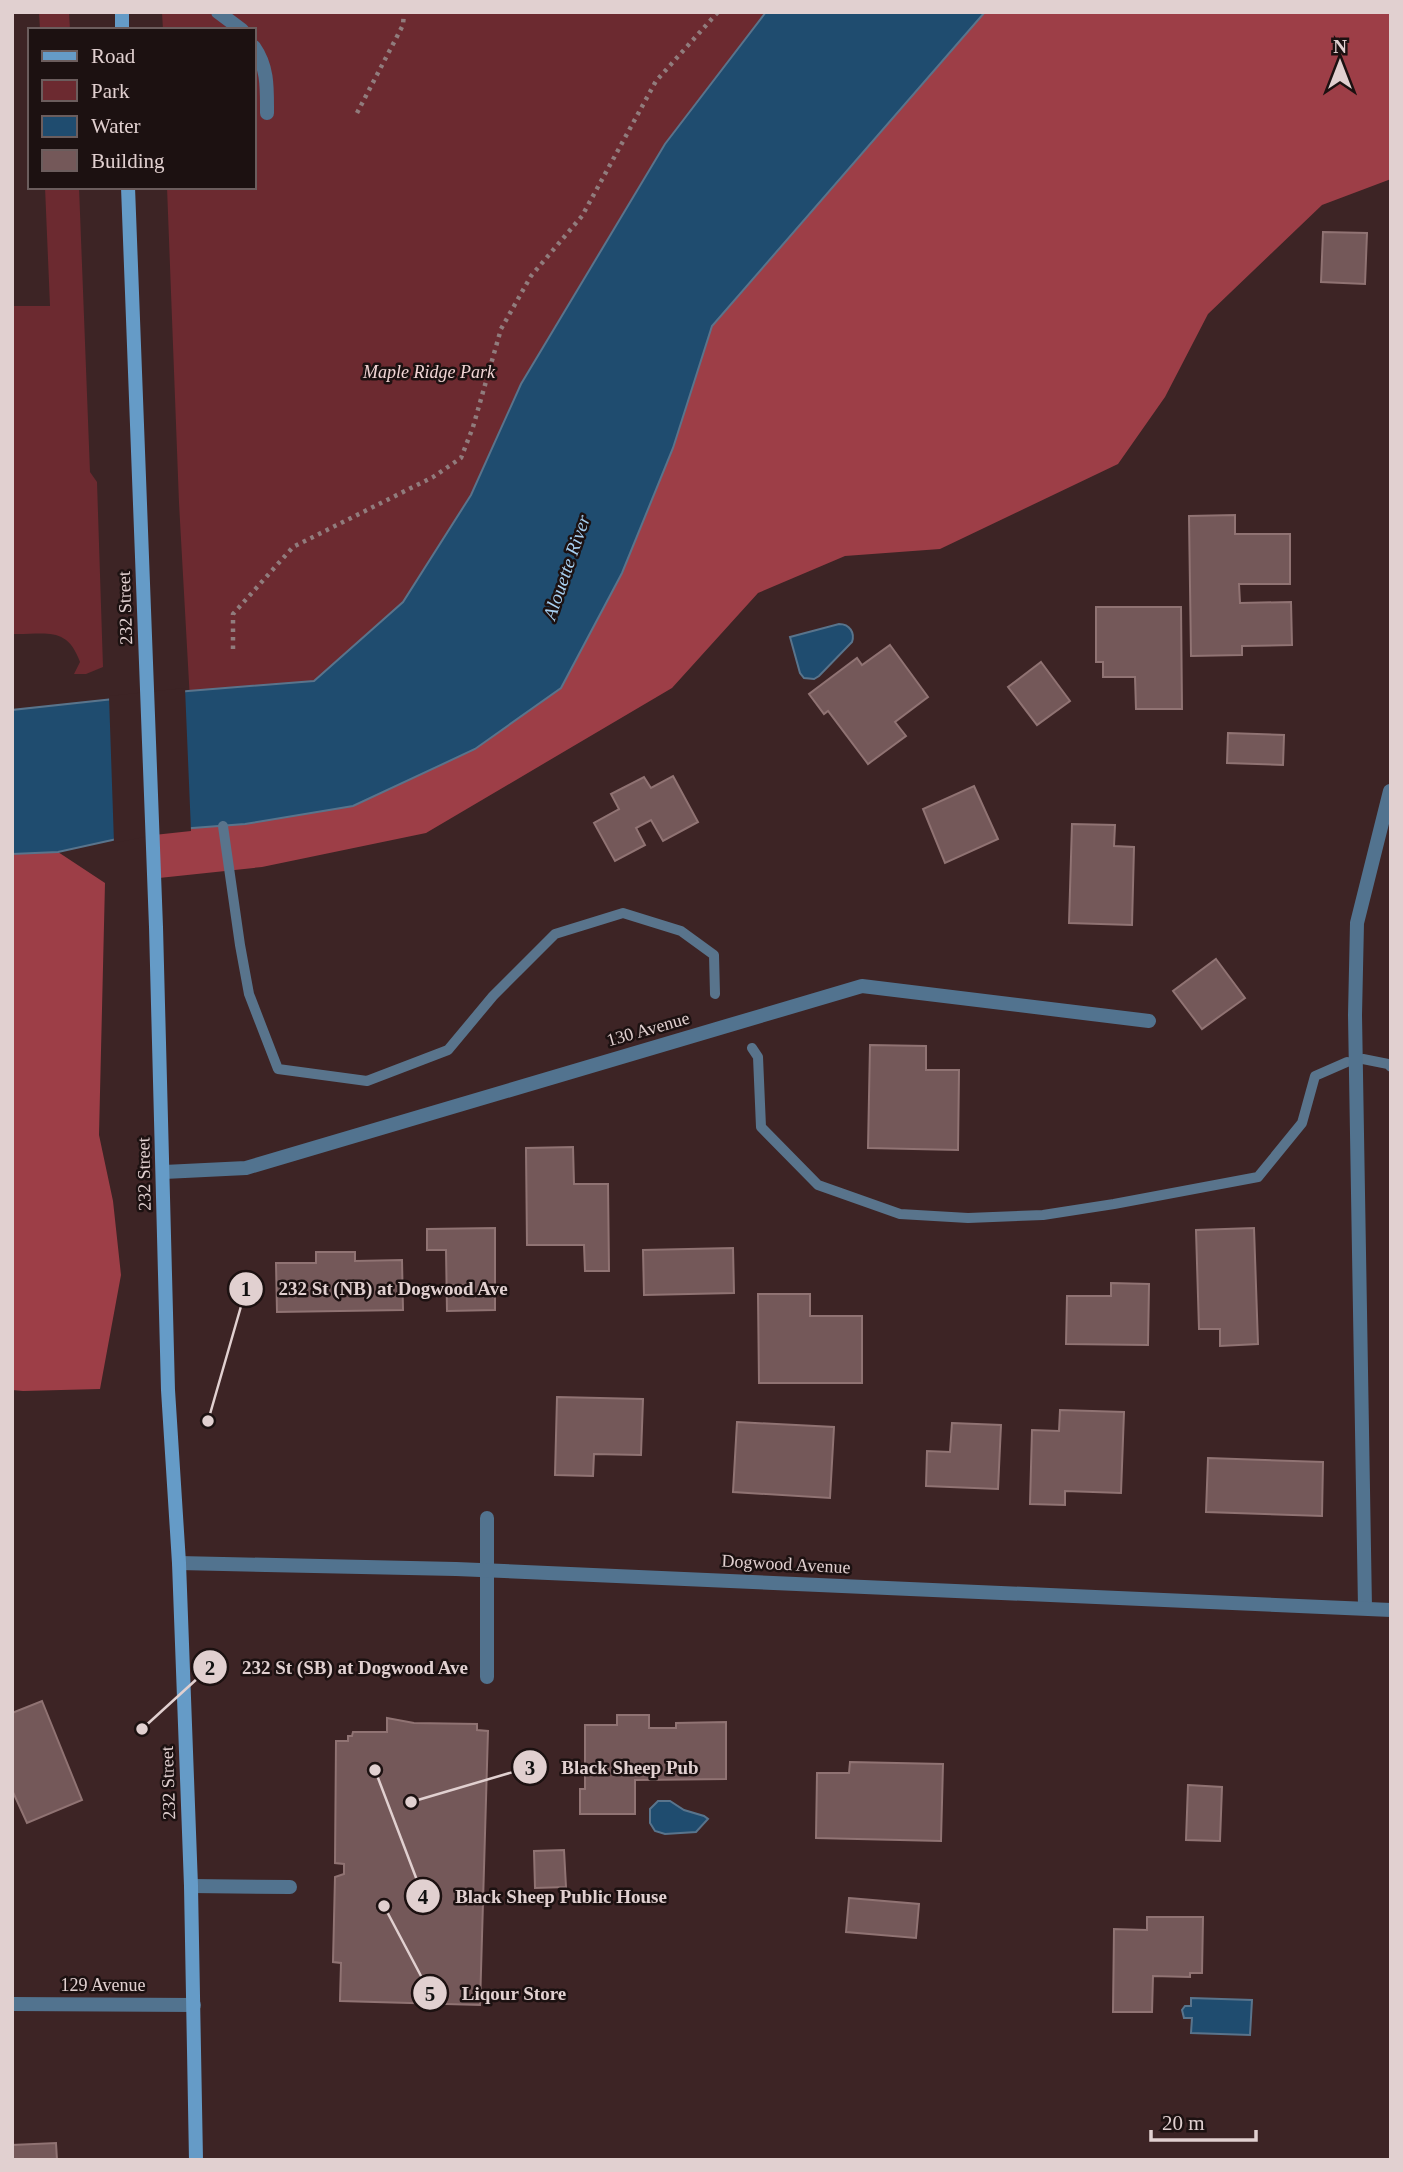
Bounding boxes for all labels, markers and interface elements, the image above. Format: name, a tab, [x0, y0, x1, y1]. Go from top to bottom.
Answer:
legend	[28, 28, 256, 189]
north arrow	[1305, 28, 1375, 98]
text: N	[1333, 36, 1347, 57]
text: Road	[91, 44, 136, 68]
text: Park	[91, 79, 130, 103]
text: Water	[91, 114, 141, 138]
text: Building	[91, 149, 165, 173]
park label: Maple Ridge Park	[362, 362, 496, 382]
water label: Alouette River	[538, 512, 594, 624]
street label: 232 Street	[114, 571, 136, 645]
street label: 130 Avenue	[604, 1008, 692, 1050]
street label: 232 Street	[133, 1137, 155, 1211]
callout: 232 St (NB) at Dogwood Ave	[229, 1269, 522, 1309]
text: 1	[241, 1277, 251, 1301]
text: 232 St (NB) at Dogwood Ave	[278, 1278, 508, 1300]
street label: Dogwood Avenue	[721, 1551, 851, 1577]
callout: 232 St (SB) at Dogwood Ave	[193, 1647, 483, 1687]
text: 2	[205, 1656, 215, 1680]
text: 232 St (SB) at Dogwood Ave	[242, 1657, 468, 1679]
street label: 232 Street	[157, 1746, 179, 1820]
callout: Black Sheep Pub	[513, 1747, 713, 1787]
text: 3	[525, 1756, 535, 1780]
text: Black Sheep Pub	[561, 1757, 699, 1778]
callout: Black Sheep Public House	[406, 1876, 681, 1916]
text: 4	[418, 1885, 429, 1909]
text: Black Sheep Public House	[455, 1886, 667, 1907]
callout: Liqour Store	[413, 1973, 580, 2013]
street label: 129 Avenue	[60, 1975, 146, 1995]
text: 5	[425, 1982, 435, 2006]
text: Liqour Store	[462, 1983, 566, 2004]
scale bar	[1151, 2098, 1256, 2142]
text: 20 m	[1162, 2111, 1205, 2135]

